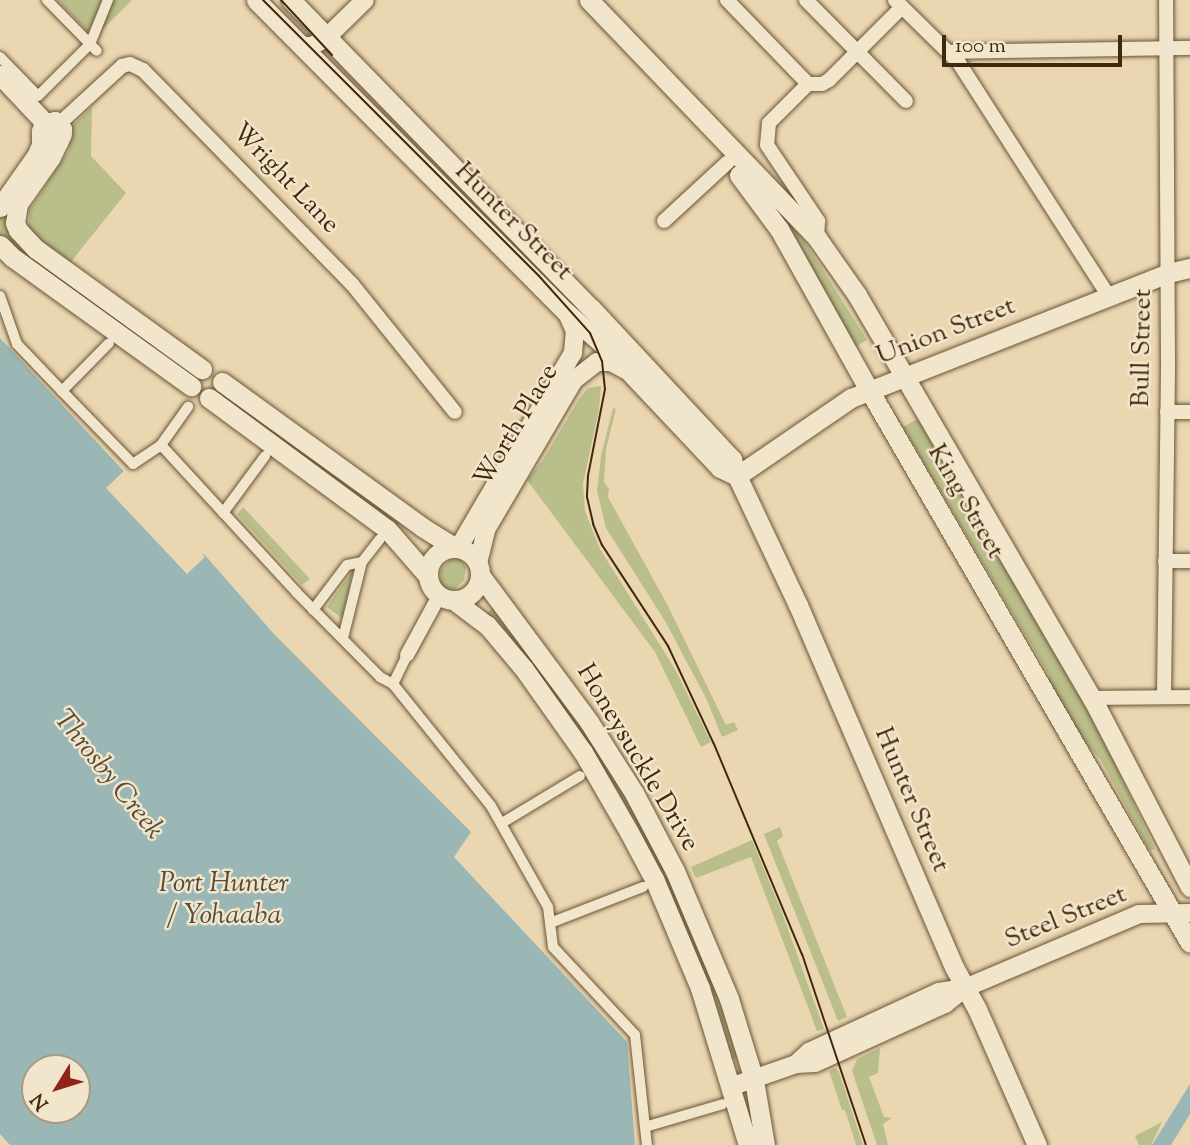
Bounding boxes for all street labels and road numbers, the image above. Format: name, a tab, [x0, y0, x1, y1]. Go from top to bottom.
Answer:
street label: Wright Lane	[225, 117, 345, 241]
street label: Hunter Street	[447, 156, 579, 288]
street label: Bull Street	[1126, 288, 1160, 408]
street label: Union Street	[872, 291, 1020, 373]
street label: Worth Place	[468, 359, 566, 493]
street label: King Street	[920, 439, 1010, 565]
street label: Honeysuckle Drive	[569, 659, 705, 857]
street label: Hunter Street	[867, 723, 955, 877]
street label: Steel Street	[1001, 879, 1131, 957]

